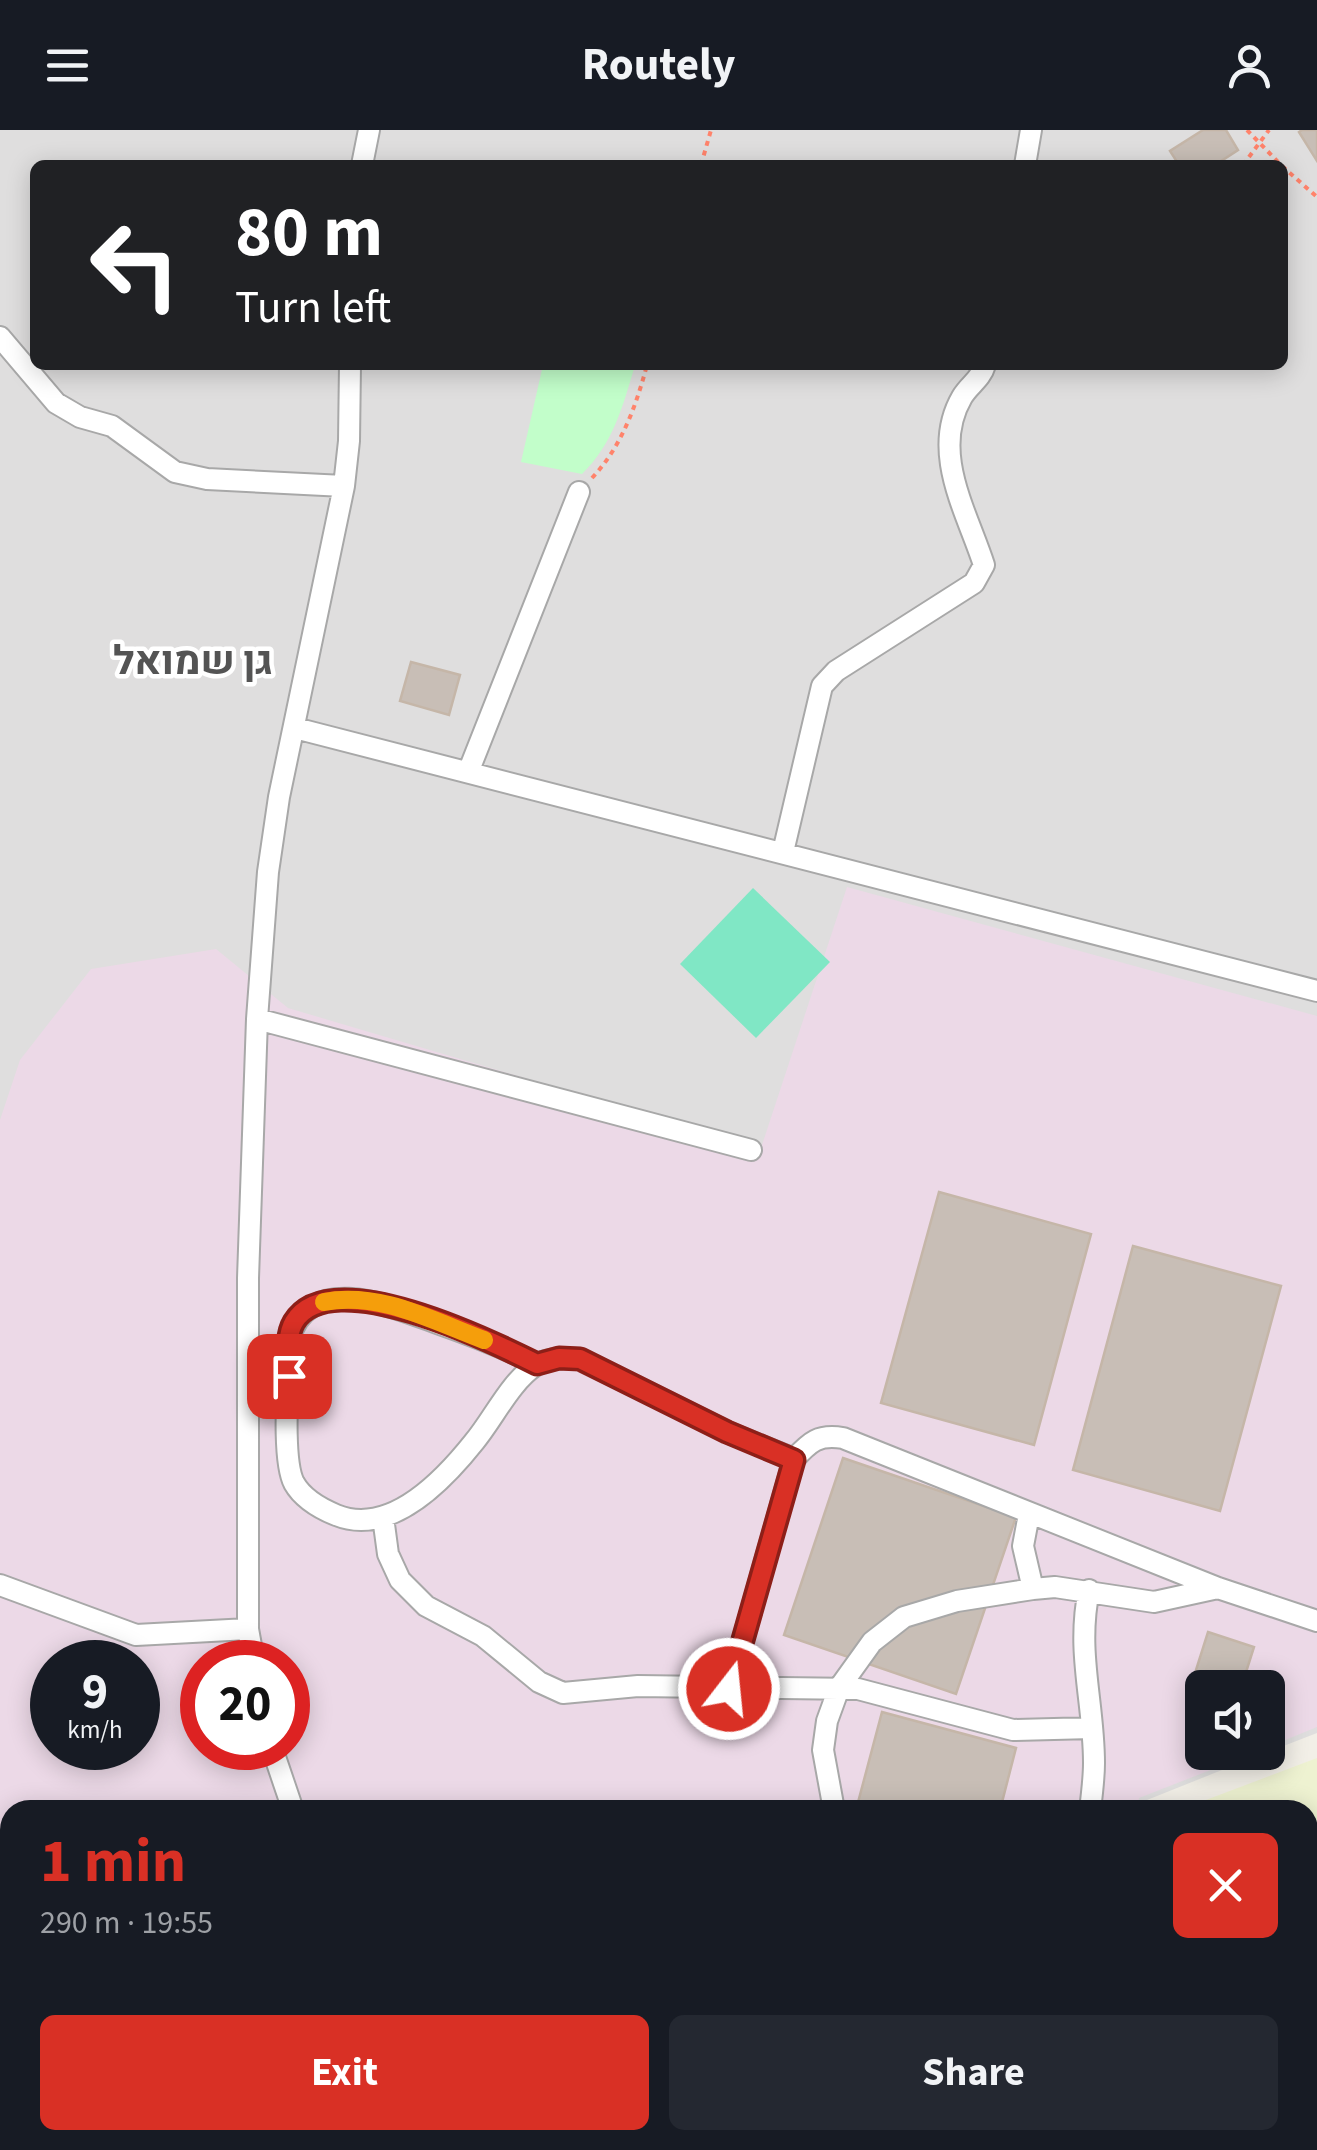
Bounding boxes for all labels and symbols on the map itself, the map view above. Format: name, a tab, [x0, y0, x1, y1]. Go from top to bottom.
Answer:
district label: גן שמואל	[113, 633, 273, 690]
pin	[247, 1334, 332, 1419]
position arrow	[677, 1637, 781, 1741]
speed limit sign: 20	[180, 1640, 310, 1770]

